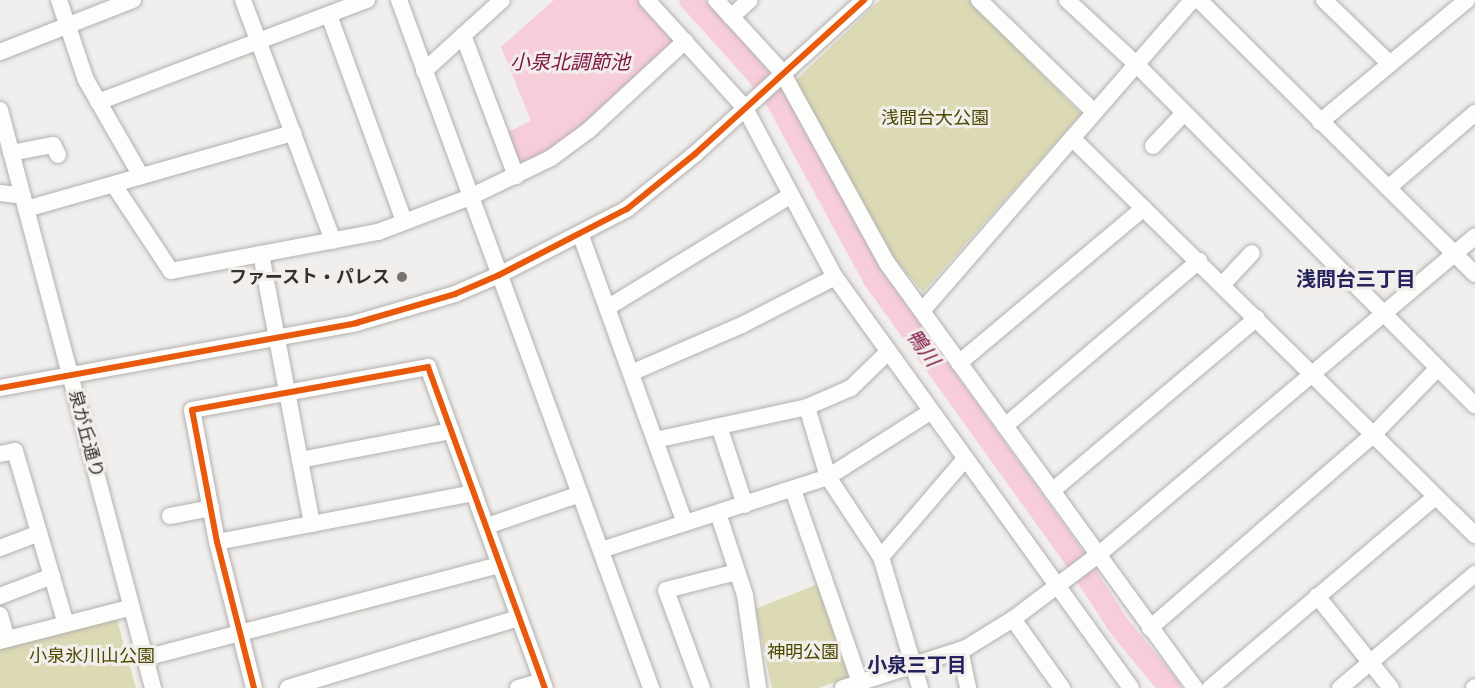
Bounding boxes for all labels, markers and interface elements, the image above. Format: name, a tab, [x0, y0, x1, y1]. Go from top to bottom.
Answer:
water label: 小泉北調節池	[510, 50, 630, 74]
park label: 浅間台大公園	[881, 107, 989, 129]
place label: ファースト・パレス	[228, 266, 390, 288]
district label: 浅間台三丁目	[1296, 267, 1416, 291]
marker: ファースト・パレス	[395, 270, 409, 284]
water label: 鴨川	[902, 325, 944, 371]
street label: 泉が丘通り	[64, 388, 108, 480]
park label: 神明公園	[767, 641, 839, 663]
park label: 小泉氷川山公園	[29, 645, 155, 667]
district label: 小泉三丁目	[867, 653, 967, 677]

